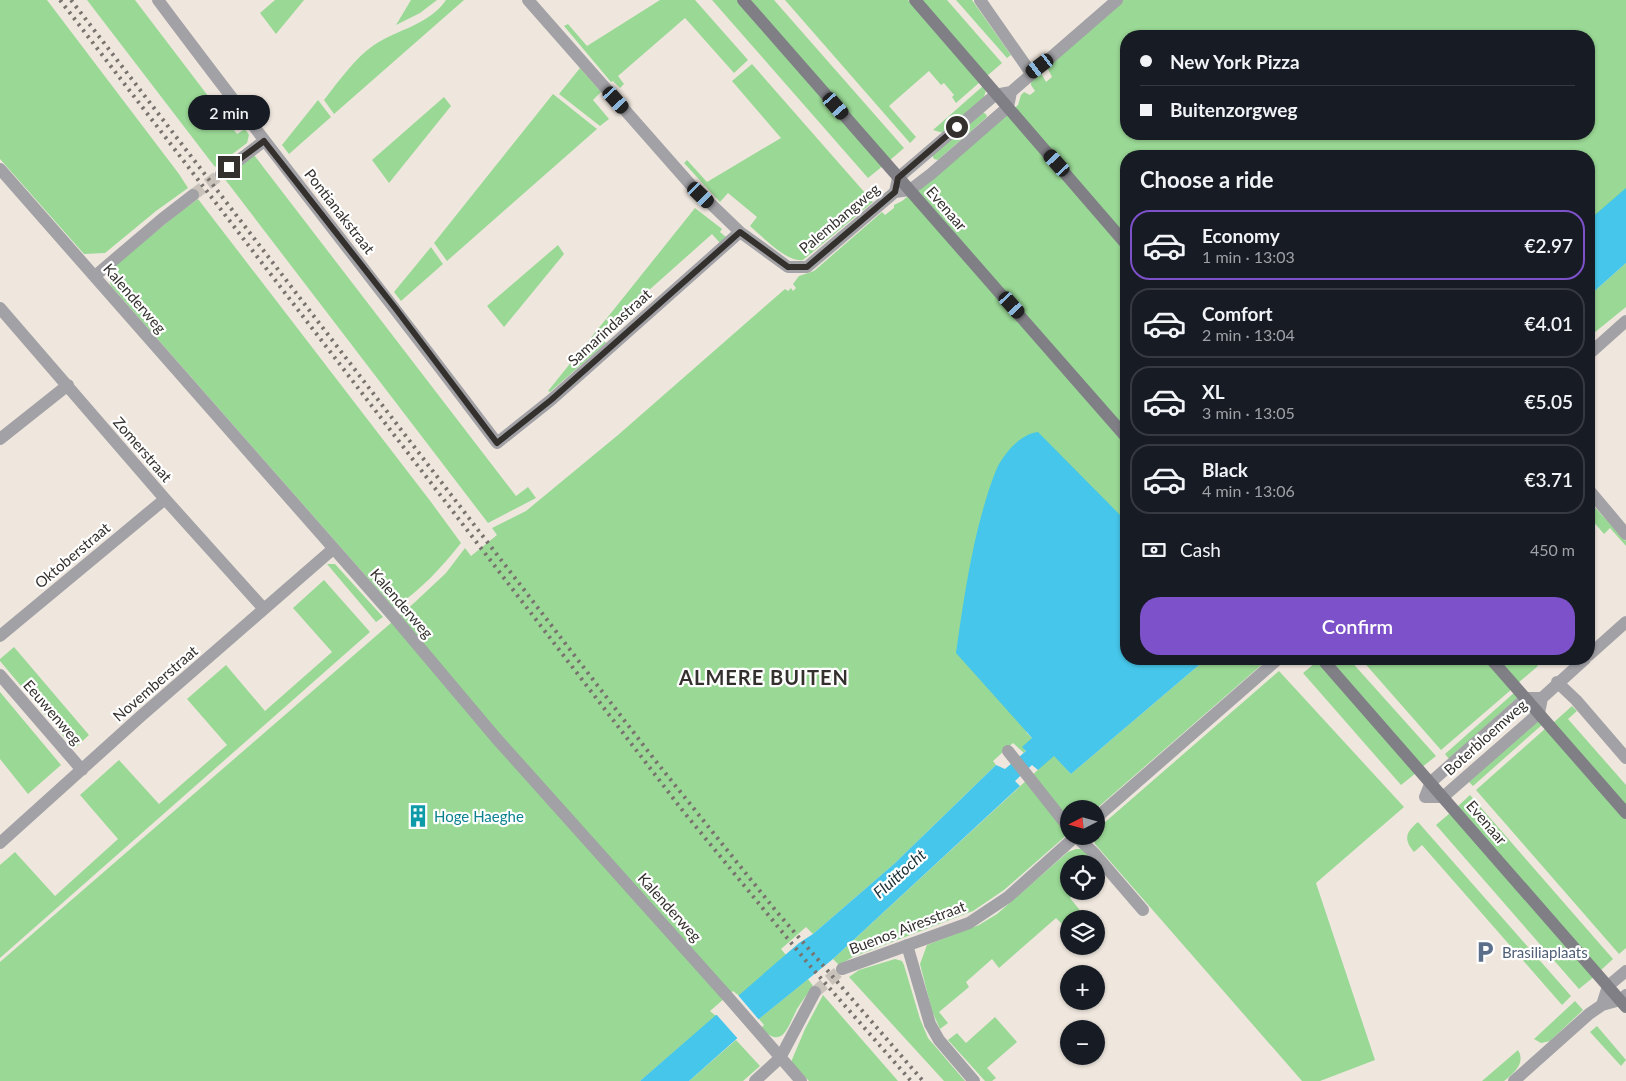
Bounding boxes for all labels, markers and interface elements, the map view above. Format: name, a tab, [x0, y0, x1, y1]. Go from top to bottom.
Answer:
text: New York Pizza	[1170, 50, 1300, 73]
car	[1023, 51, 1056, 81]
car	[600, 84, 631, 116]
car	[820, 90, 851, 122]
callout: 2 min	[188, 94, 270, 130]
text: Buitenzorgweg	[1170, 98, 1298, 121]
text: 2 min	[209, 103, 249, 122]
route start	[946, 116, 968, 138]
car	[1041, 147, 1072, 179]
route end	[218, 156, 240, 178]
street label: Pontianakstraat	[301, 165, 379, 258]
text: Choose a ride	[1140, 166, 1274, 193]
car	[684, 179, 717, 211]
street label: Palembangweg	[795, 179, 883, 257]
street label: Evenaar	[923, 182, 971, 234]
icon: car	[1142, 223, 1187, 268]
text: Economy	[1202, 224, 1280, 247]
text: €2.97	[1524, 234, 1573, 257]
text: 1 min · 13:03	[1202, 247, 1295, 266]
street label: Kalenderweg	[100, 260, 170, 337]
street label: Samarindastraat	[564, 284, 655, 369]
car	[996, 289, 1027, 321]
icon: car	[1142, 301, 1187, 346]
text: Comfort	[1202, 302, 1273, 325]
text: €4.01	[1524, 312, 1573, 335]
text: 2 min · 13:04	[1202, 325, 1295, 344]
icon: car	[1142, 379, 1187, 424]
text: XL	[1202, 380, 1225, 403]
text: €5.05	[1524, 390, 1573, 413]
text: 3 min · 13:05	[1202, 403, 1295, 422]
street label: Zomerstraat	[110, 413, 177, 486]
icon: car	[1142, 457, 1187, 502]
text: Black	[1202, 458, 1248, 481]
text: €3.71	[1524, 468, 1573, 491]
text: 4 min · 13:06	[1202, 481, 1295, 500]
street label: Oktoberstraat	[31, 518, 114, 592]
icon: cash	[1140, 536, 1168, 564]
text: Cash	[1180, 538, 1221, 561]
text: 450 m	[1530, 540, 1575, 559]
street label: Kalenderweg	[367, 565, 437, 642]
button: Confirm	[1140, 597, 1575, 655]
street label: Novemberstraat	[109, 641, 202, 725]
district label: ALMERE BUITEN	[678, 665, 849, 689]
street label: Eeuwenweg	[20, 676, 86, 748]
street label: Boterbloemweg	[1440, 695, 1530, 779]
street label: Evenaar	[1463, 796, 1511, 848]
north arrow	[1060, 800, 1105, 845]
map controls	[1060, 800, 1105, 1065]
building icon: Hoge Haeghe	[405, 803, 431, 829]
place label: Hoge Haeghe	[434, 807, 524, 825]
water label: Fluittocht	[869, 844, 929, 901]
button: locate	[1060, 855, 1105, 900]
street label: Kalenderweg	[634, 869, 706, 945]
street label: Buenos Airesstraat	[846, 896, 968, 957]
button: layers	[1060, 910, 1105, 955]
parking icon: Brasiliaplaats	[1472, 939, 1498, 965]
place label: Brasiliaplaats	[1502, 943, 1588, 961]
button: +	[1060, 965, 1105, 1010]
button: −	[1060, 1020, 1105, 1065]

